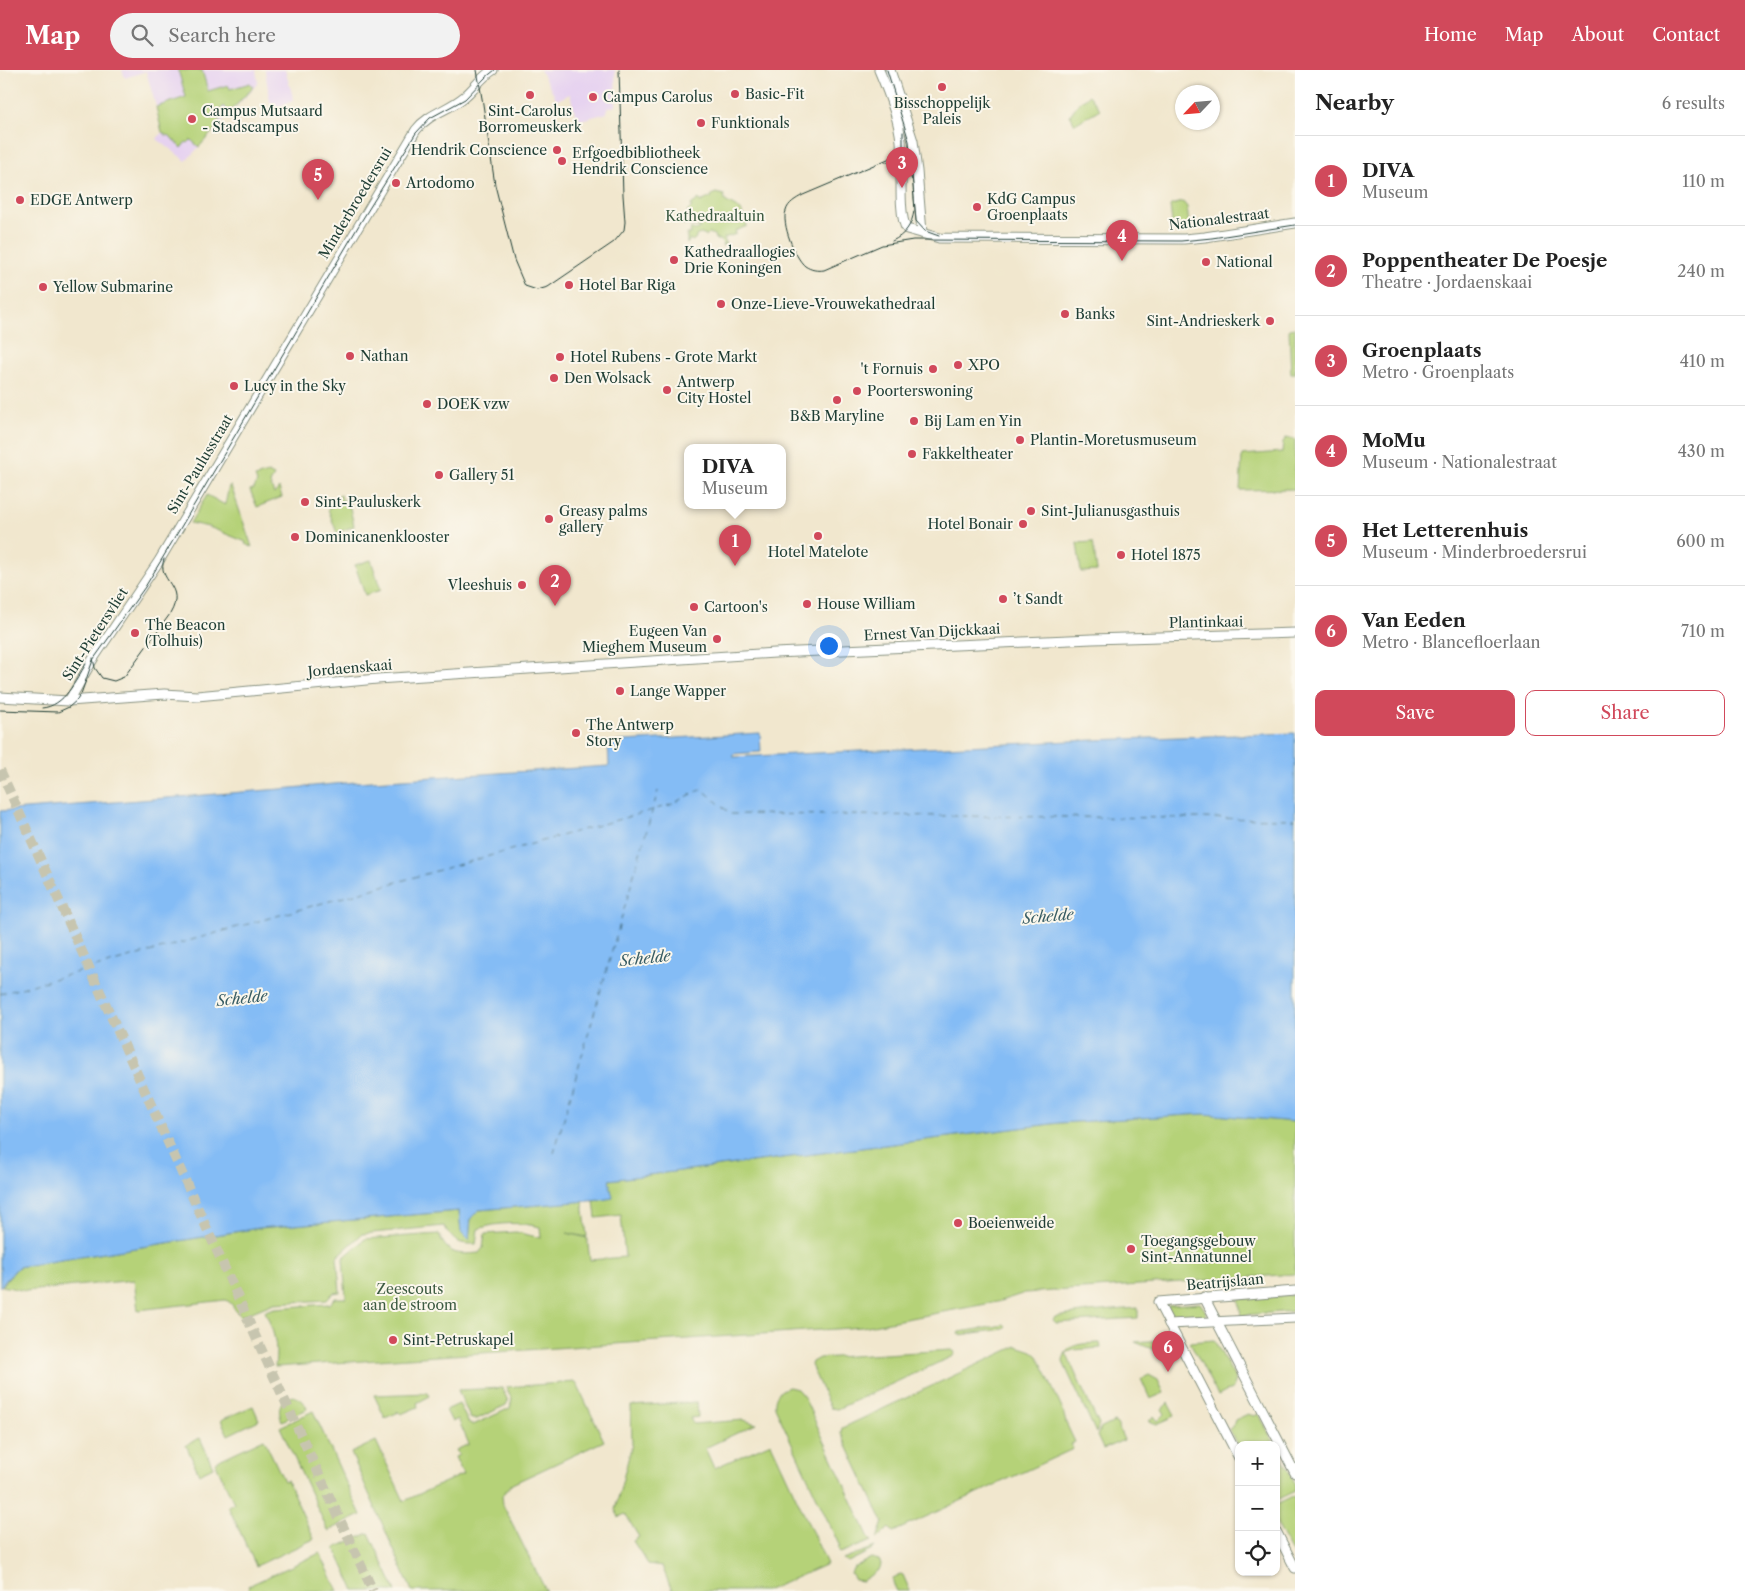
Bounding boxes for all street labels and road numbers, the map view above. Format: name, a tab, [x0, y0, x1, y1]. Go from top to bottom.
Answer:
street label: Minderbroedersrui	[315, 144, 395, 262]
street label: Nationalestraat	[1168, 204, 1270, 234]
street label: Sint-Paulusstraat	[163, 411, 237, 517]
street label: Sint-Pietersvliet	[58, 584, 132, 684]
street label: Plantinkaai	[1169, 612, 1243, 632]
street label: Ernest Van Dijckkaai	[863, 619, 1001, 645]
street label: Jordaenskaai	[305, 655, 393, 681]
street label: Beatrijslaan	[1185, 1270, 1265, 1294]

